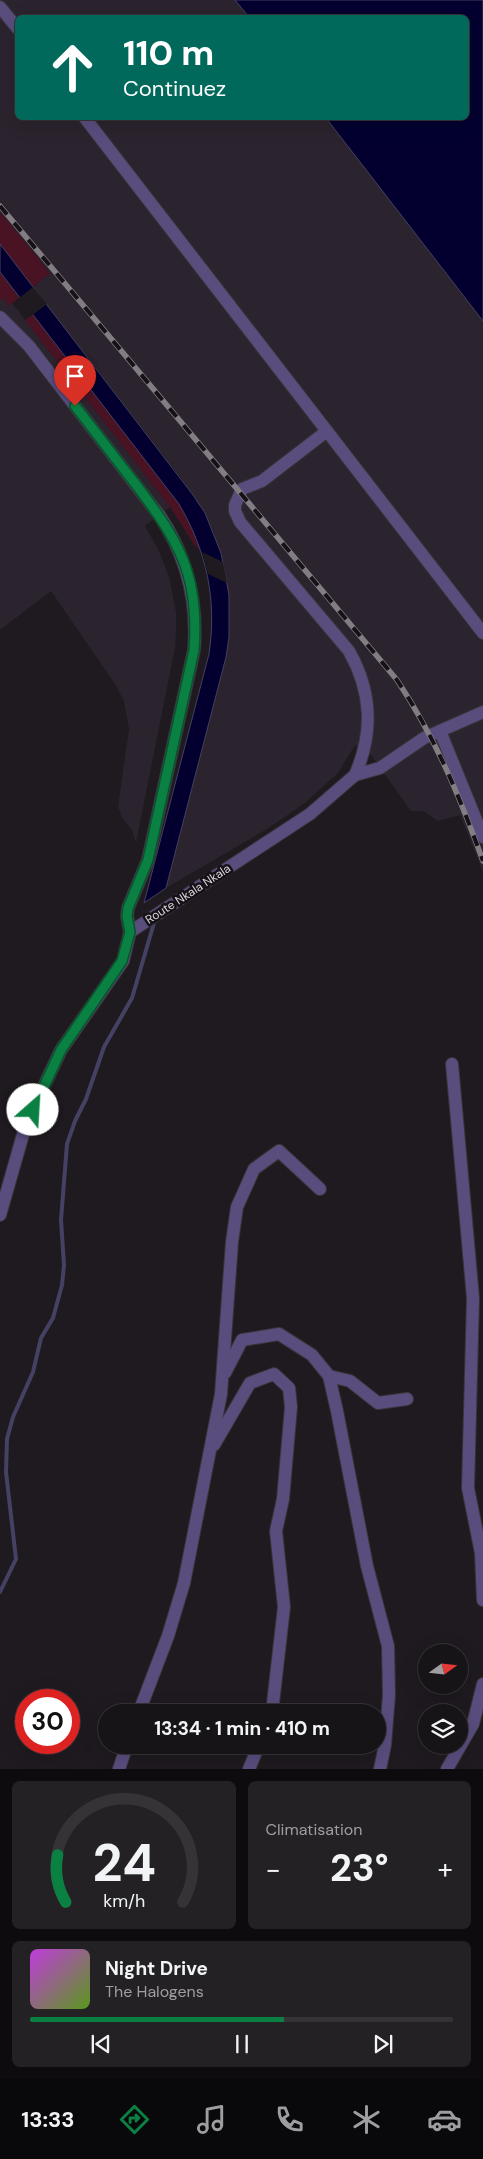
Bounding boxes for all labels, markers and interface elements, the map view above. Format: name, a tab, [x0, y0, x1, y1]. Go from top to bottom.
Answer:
text: 110 m	[123, 30, 214, 76]
icon: ahead	[40, 35, 105, 100]
text: Continuez	[123, 74, 226, 103]
pin	[54, 355, 96, 406]
icon: arrive	[61, 362, 89, 390]
street label: Route Nkala Nkala	[142, 860, 234, 928]
position arrow	[6, 1083, 58, 1135]
north arrow	[418, 1644, 468, 1694]
map controls	[418, 1644, 468, 1754]
speed limit sign: 30	[15, 1689, 80, 1754]
button: layers	[418, 1704, 468, 1754]
text: 13:34 · 1 min · 410 m	[154, 1716, 330, 1741]
text: Climatisation	[266, 1819, 363, 1840]
text: 24	[92, 1829, 155, 1897]
text: 23°	[330, 1843, 389, 1893]
text: −	[266, 1851, 281, 1888]
text: +	[438, 1851, 453, 1888]
text: km/h	[103, 1889, 145, 1913]
text: Night Drive	[105, 1956, 208, 1981]
text: The Halogens	[105, 1981, 204, 2002]
icon: previous	[87, 2030, 115, 2058]
icon: pause	[228, 2030, 256, 2058]
icon: next	[369, 2030, 397, 2058]
icon: directions	[117, 2102, 152, 2137]
icon: music	[194, 2102, 229, 2137]
icon: phone	[272, 2102, 307, 2137]
icon: climate	[349, 2102, 384, 2137]
icon: car	[427, 2102, 462, 2137]
text: 13:33	[21, 2105, 75, 2134]

